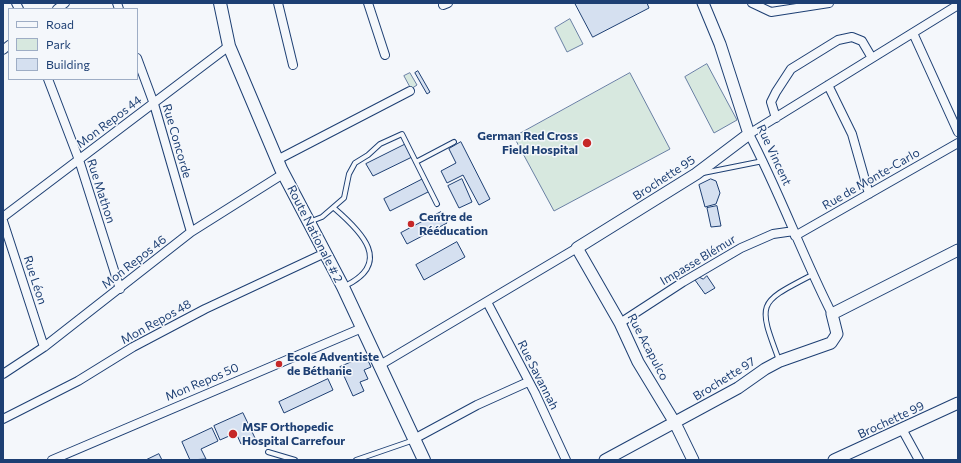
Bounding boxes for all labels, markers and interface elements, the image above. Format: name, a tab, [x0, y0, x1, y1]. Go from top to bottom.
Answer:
legend	[8, 8, 138, 80]
text: Road	[46, 17, 74, 31]
text: Park	[46, 37, 71, 51]
text: Building	[46, 57, 90, 71]
street label: Mon Repos 44	[73, 93, 145, 151]
street label: Rue Concorde	[160, 102, 194, 180]
street label: Rue Vincent	[754, 122, 794, 188]
place label: German Red Cross Field Hospital	[477, 129, 578, 157]
marker: German Red Cross Field Hospital	[581, 137, 593, 149]
street label: Rue de Monte-Carlo	[820, 145, 922, 213]
street label: Brochette 95	[630, 153, 698, 203]
street label: Rue Mathon	[84, 157, 118, 225]
street label: Route Nationale # 2	[284, 183, 346, 285]
place label: Centre de Rééducation	[419, 210, 488, 238]
marker: Centre de Rééducation	[406, 219, 416, 229]
street label: Mon Repos 46	[99, 232, 169, 292]
street label: Impasse Blémur	[658, 232, 738, 288]
street label: Rue Léon	[20, 254, 50, 306]
street label: Mon Repos 48	[118, 297, 194, 347]
street label: Rue Acapulco	[624, 311, 672, 383]
street label: Rue Savannah	[514, 338, 562, 412]
place label: Ecole Adventiste de Béthanie	[287, 350, 379, 378]
street label: Brochette 97	[690, 354, 758, 404]
marker: Ecole Adventiste de Béthanie	[274, 359, 284, 369]
street label: Mon Repos 50	[163, 360, 241, 404]
street label: Brochette 99	[856, 398, 926, 442]
place label: MSF Orthopedic Hospital Carrefour	[242, 420, 345, 448]
marker: MSF Orthopedic Hospital Carrefour	[227, 428, 239, 440]

